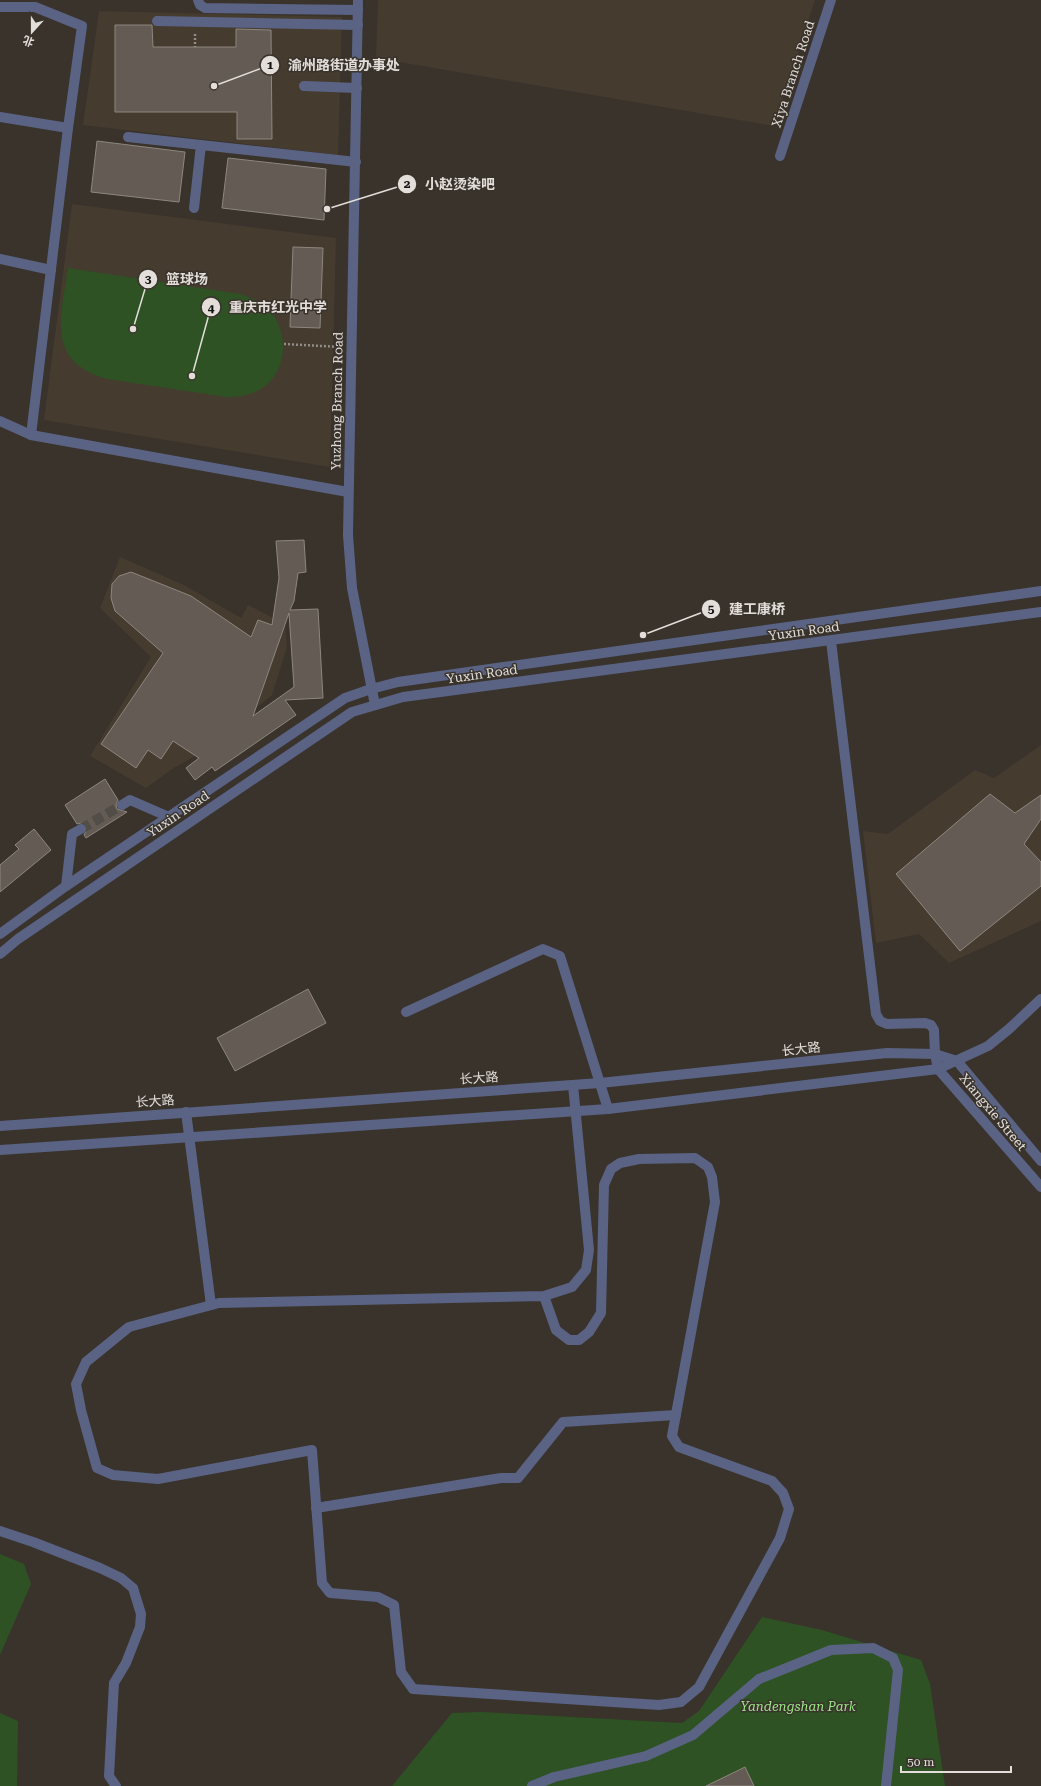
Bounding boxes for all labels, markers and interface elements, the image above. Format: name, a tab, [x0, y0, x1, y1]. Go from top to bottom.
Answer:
north arrow	[12, 12, 52, 52]
street label: Xiya Branch Road	[769, 18, 818, 129]
text: 北	[21, 33, 36, 49]
callout: 渝州路街道办事处	[260, 52, 408, 78]
text: 渝州路街道办事处	[288, 57, 400, 73]
text: 1	[267, 58, 274, 72]
callout: 小赵烫染吧	[397, 171, 503, 197]
text: 小赵烫染吧	[425, 176, 495, 192]
text: 2	[404, 177, 411, 191]
callout: 篮球场	[138, 266, 216, 292]
text: 篮球场	[166, 271, 208, 287]
text: 3	[145, 272, 152, 286]
callout: 重庆市红光中学	[201, 294, 335, 320]
text: 重庆市红光中学	[229, 299, 327, 315]
text: 4	[208, 301, 215, 315]
street label: Yuzhong Branch Road	[328, 331, 346, 470]
callout: 建工康桥	[701, 596, 793, 622]
text: 建工康桥	[729, 601, 785, 617]
text: 5	[708, 602, 715, 616]
street label: Yuxin Road	[767, 618, 841, 643]
street label: Yuxin Road	[445, 661, 519, 686]
street label: Yuxin Road	[144, 787, 212, 840]
street label: 长大路	[781, 1040, 821, 1058]
street label: 长大路	[459, 1069, 499, 1087]
street label: Xiangxie Street	[956, 1070, 1030, 1154]
street label: 长大路	[135, 1092, 175, 1110]
park label: Yandengshan Park	[740, 1699, 857, 1714]
scale bar	[901, 1748, 1011, 1774]
text: 50 m	[907, 1755, 934, 1769]

